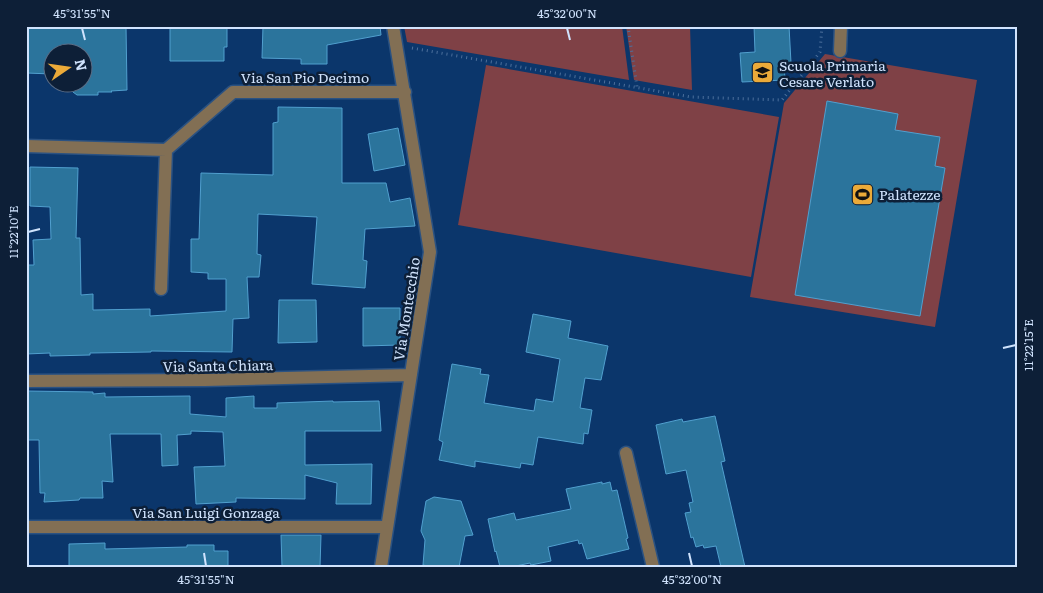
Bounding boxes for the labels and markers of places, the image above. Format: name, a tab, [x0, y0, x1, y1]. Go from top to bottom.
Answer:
place label: Scuola Primaria Cesare Verlato	[779, 55, 886, 91]
school or university icon: Scuola Primaria Cesare Verlato	[751, 61, 775, 85]
sports icon: Palatezze	[851, 182, 875, 206]
place label: Palatezze	[879, 184, 940, 204]

